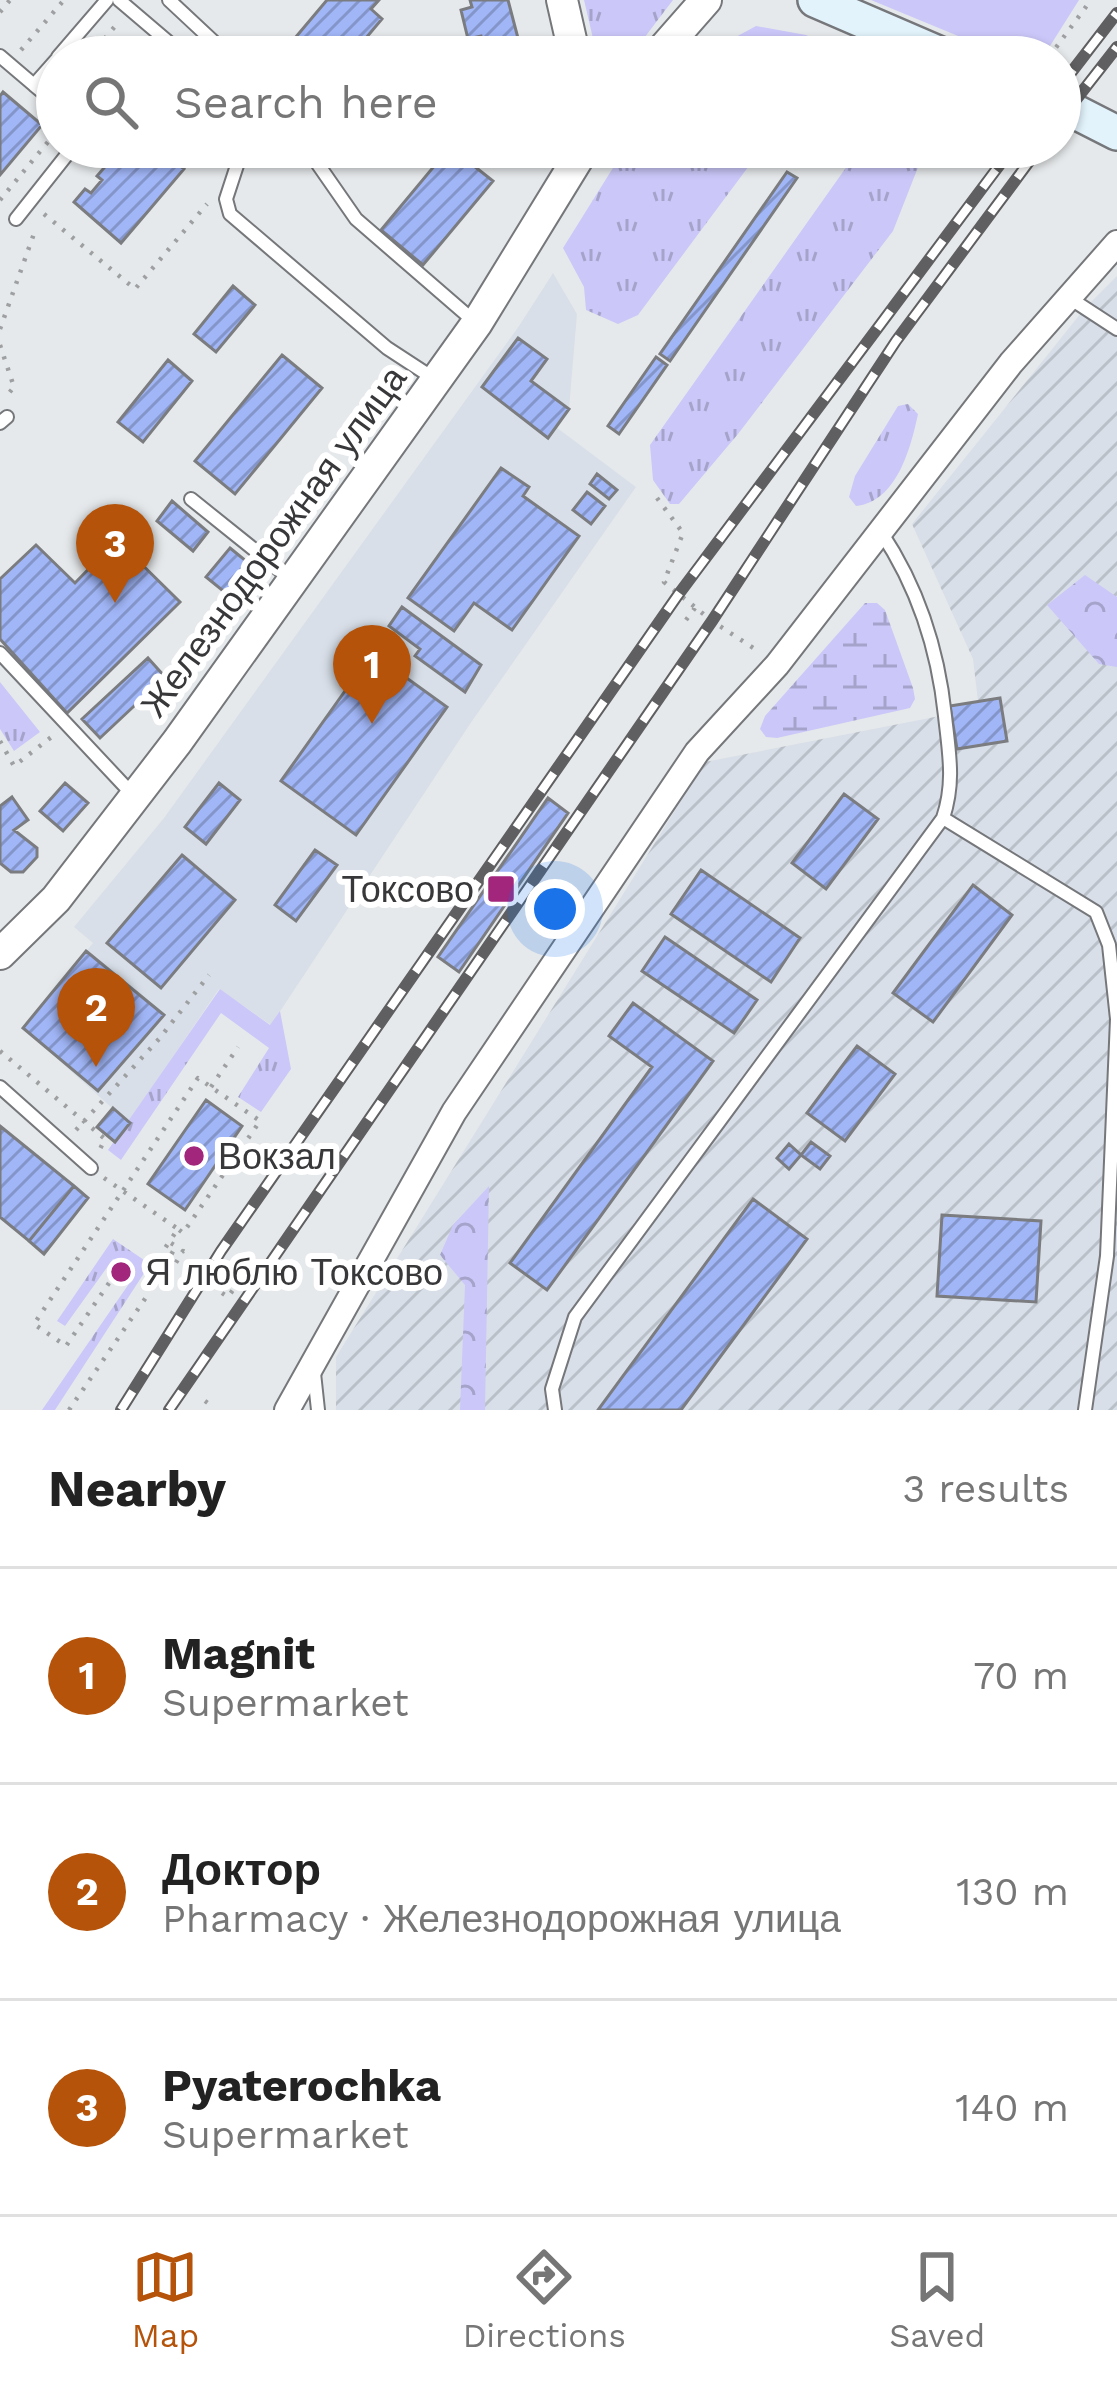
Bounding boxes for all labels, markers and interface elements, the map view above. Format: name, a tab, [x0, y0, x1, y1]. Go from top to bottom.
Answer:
search box	[36, 36, 1081, 168]
icon: search	[78, 69, 144, 135]
text: Search here	[174, 76, 438, 129]
street label: Железнодорожная улица	[133, 357, 416, 725]
pin: 3	[76, 504, 154, 603]
pin: 1	[333, 625, 411, 724]
place label: Токсово	[341, 869, 474, 911]
marker: Токсово	[485, 873, 517, 905]
your location	[525, 879, 585, 939]
pin: 2	[57, 968, 135, 1067]
place label: Вокзал	[218, 1136, 336, 1178]
marker: Вокзал	[181, 1143, 207, 1169]
place label: Я люблю Токсово	[145, 1252, 443, 1294]
marker: Я люблю Токсово	[108, 1259, 134, 1285]
text: Nearby	[48, 1459, 226, 1518]
text: 3 results	[903, 1466, 1069, 1511]
text: Magnit	[162, 1627, 315, 1680]
text: 1	[79, 1653, 95, 1698]
text: 70 m	[973, 1653, 1069, 1698]
text: Supermarket	[162, 1680, 409, 1725]
text: Доктор	[162, 1843, 321, 1896]
text: 2	[75, 1869, 99, 1914]
text: 130 m	[956, 1869, 1069, 1914]
text: Pharmacy · Железнодорожная улица	[162, 1896, 841, 1941]
text: Pyaterochka	[162, 2059, 441, 2112]
text: 3	[75, 2085, 99, 2130]
text: 140 m	[955, 2085, 1069, 2130]
text: Supermarket	[162, 2112, 409, 2157]
tab: Map	[132, 2244, 199, 2355]
tab: Directions	[463, 2244, 626, 2355]
tab: Saved	[889, 2244, 985, 2355]

